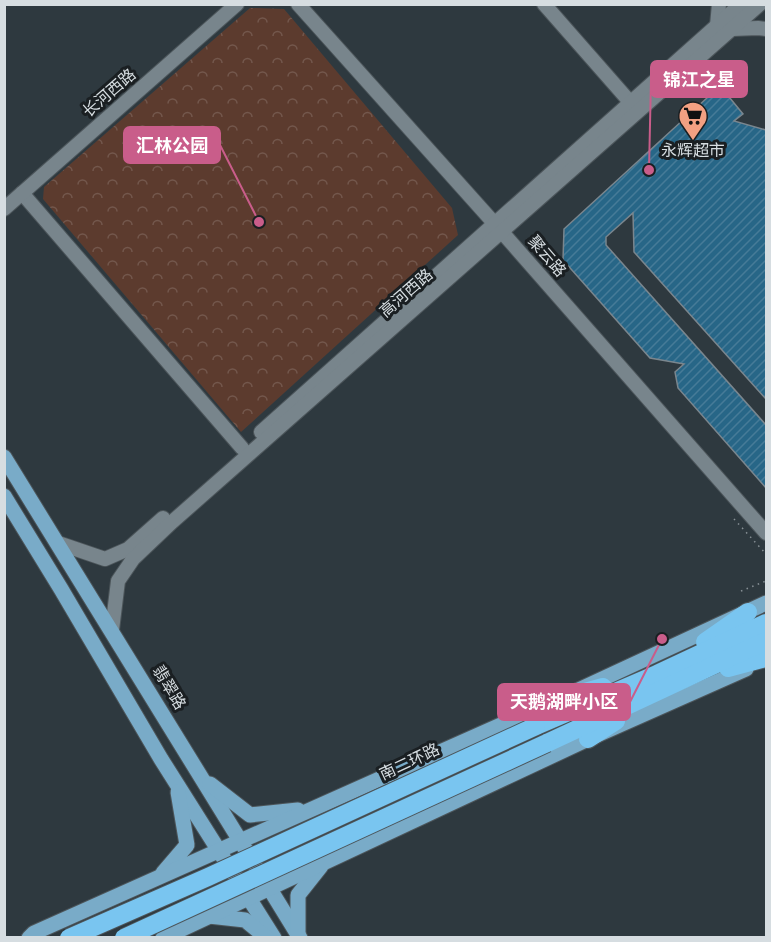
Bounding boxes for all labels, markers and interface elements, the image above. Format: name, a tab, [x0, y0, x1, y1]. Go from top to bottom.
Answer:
callout: 锦江之星	[651, 61, 747, 97]
street label: 长河西路	[79, 65, 141, 123]
text: 锦江之星	[663, 70, 735, 93]
supermarket icon: 永辉超市	[677, 100, 709, 142]
callout: 汇林公园	[124, 127, 220, 163]
text: 汇林公园	[136, 136, 208, 159]
place label: 永辉超市	[661, 142, 725, 162]
street label: 聚云路	[523, 232, 569, 282]
street label: 高河西路	[376, 265, 438, 323]
street label: 翡翠路	[147, 662, 189, 714]
callout: 天鹅湖畔小区	[498, 684, 630, 720]
text: 天鹅湖畔小区	[510, 692, 618, 715]
street label: 南二环路	[377, 740, 443, 786]

